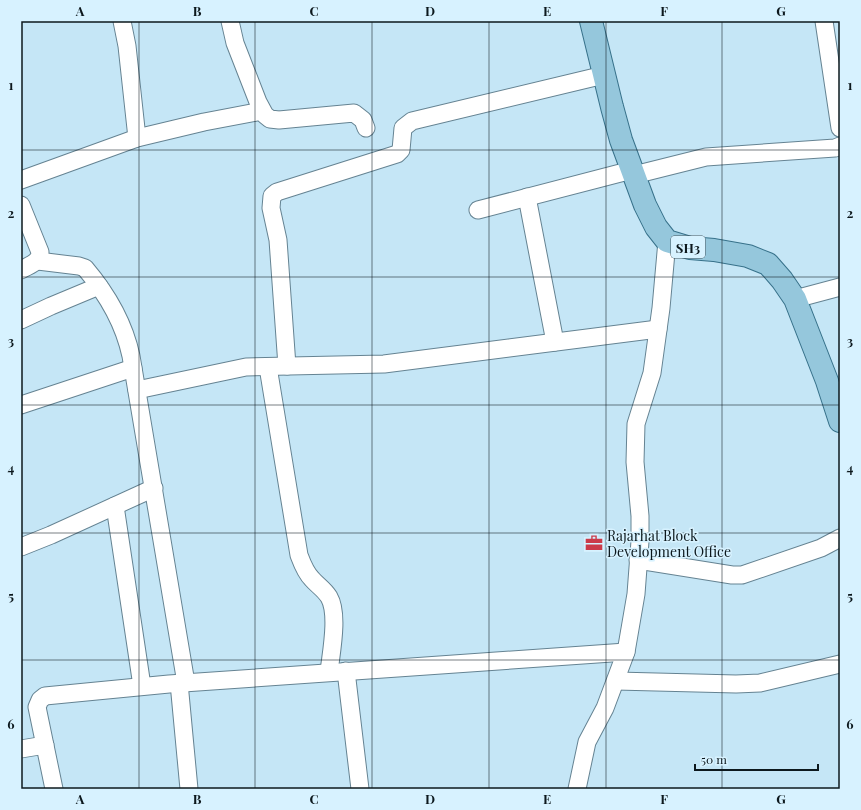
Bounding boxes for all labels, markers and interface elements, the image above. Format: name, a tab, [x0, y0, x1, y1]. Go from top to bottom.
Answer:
text: A	[75, 2, 85, 19]
text: B	[193, 2, 202, 19]
text: C	[309, 2, 319, 19]
text: D	[425, 2, 435, 19]
text: E	[543, 2, 551, 19]
text: F	[660, 2, 668, 19]
text: G	[776, 2, 786, 19]
text: 1	[9, 76, 14, 93]
text: 1	[848, 76, 853, 93]
text: 2	[8, 204, 15, 221]
text: 2	[847, 204, 854, 221]
road number: SH3	[671, 236, 705, 258]
text: 3	[8, 332, 14, 349]
text: 3	[847, 332, 853, 349]
text: 4	[8, 459, 15, 476]
text: 4	[847, 459, 854, 476]
place label: Rajarhat Block Development Office	[607, 526, 731, 561]
office icon: Rajarhat Block Development Office	[584, 533, 604, 553]
text: 5	[8, 587, 14, 604]
text: 5	[847, 587, 853, 604]
text: 6	[7, 715, 15, 732]
text: 6	[846, 715, 854, 732]
scale bar	[695, 746, 818, 772]
text: 50 m	[701, 751, 727, 767]
text: A	[75, 790, 85, 807]
text: B	[193, 790, 202, 807]
text: C	[309, 790, 319, 807]
text: D	[425, 790, 435, 807]
text: E	[543, 790, 551, 807]
text: F	[660, 790, 668, 807]
text: G	[776, 790, 786, 807]

